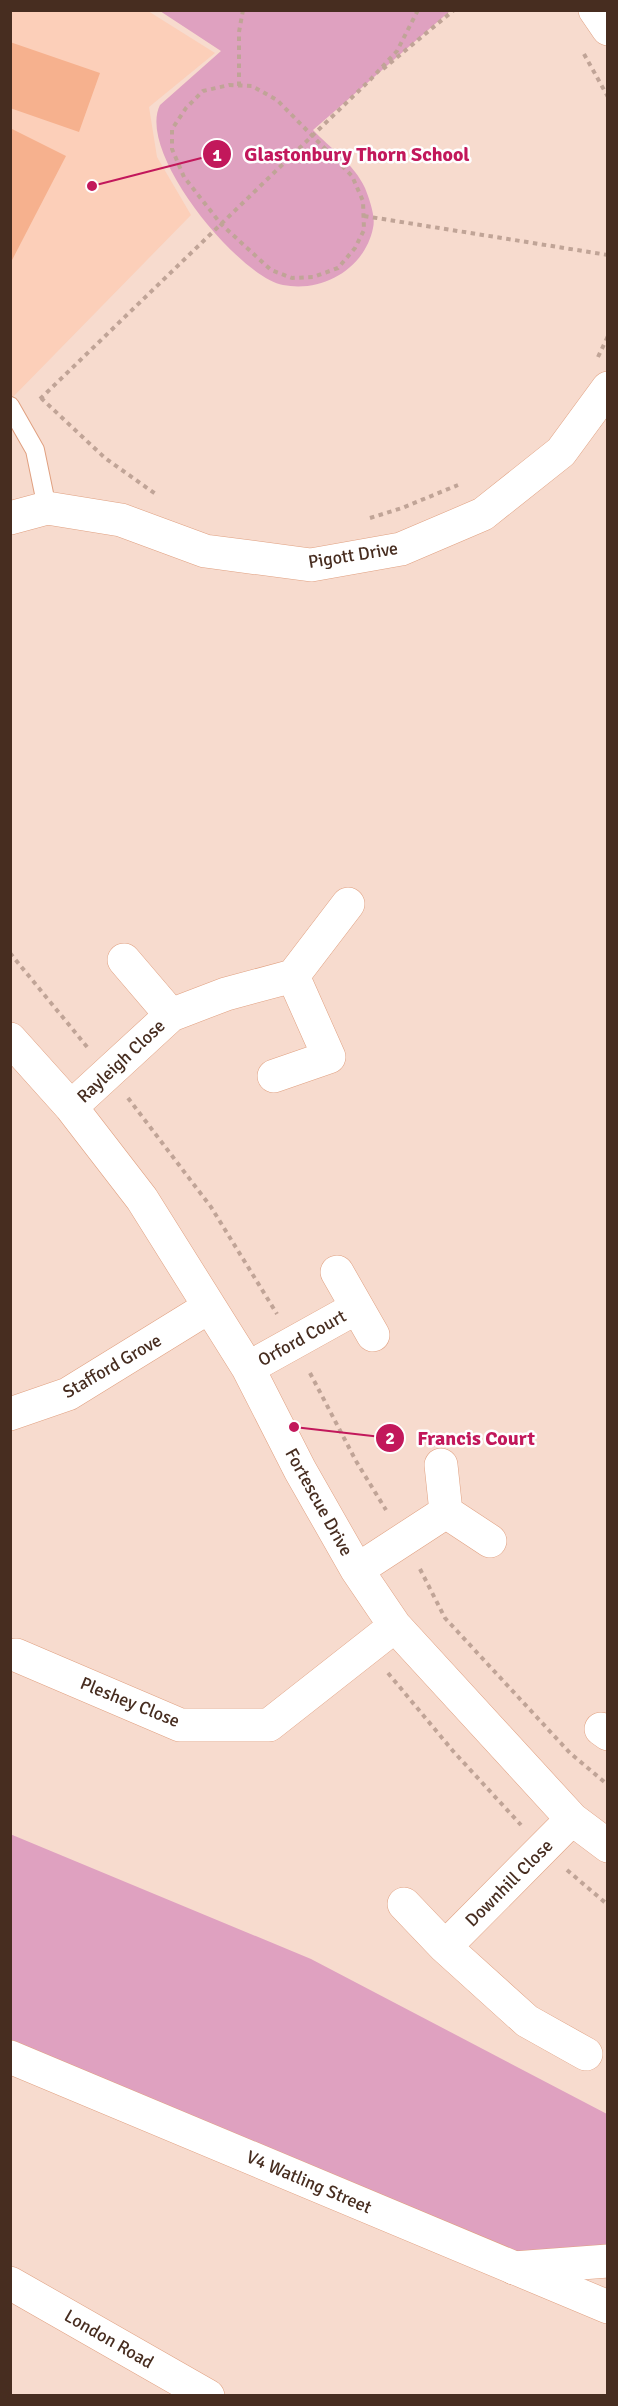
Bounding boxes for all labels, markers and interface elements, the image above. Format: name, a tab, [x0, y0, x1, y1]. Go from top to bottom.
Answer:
callout: Glastonbury Thorn School	[202, 135, 481, 173]
text: Glastonbury Thorn School	[244, 142, 470, 167]
text: 1	[212, 144, 222, 166]
street label: Pigott Drive	[307, 537, 399, 573]
street label: Rayleigh Close	[72, 1015, 170, 1107]
street label: Orford Court	[254, 1305, 350, 1371]
street label: Stafford Grove	[59, 1329, 165, 1403]
callout: Francis Court	[375, 1419, 547, 1457]
text: Francis Court	[417, 1426, 535, 1451]
text: 2	[385, 1427, 395, 1449]
street label: Fortescue Drive	[280, 1444, 358, 1560]
street label: Pleshey Close	[77, 1672, 183, 1732]
street label: Downhill Close	[461, 1835, 557, 1931]
street label: V4 Watling Street	[243, 2146, 375, 2218]
street label: London Road	[60, 2305, 158, 2373]

